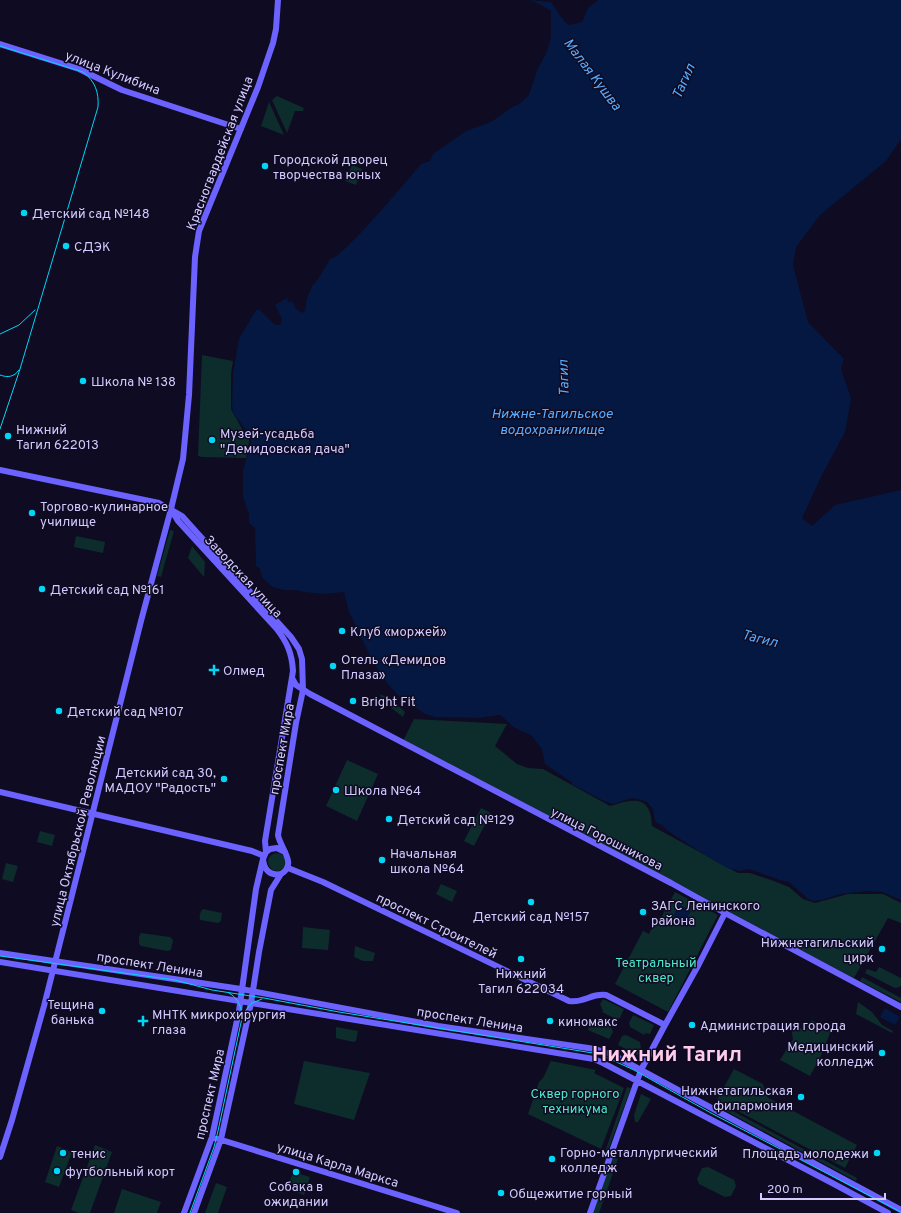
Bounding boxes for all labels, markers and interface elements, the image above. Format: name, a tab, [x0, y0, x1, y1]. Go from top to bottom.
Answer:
water label: Малая Кушва	[559, 36, 625, 115]
street label: улица Кулибина	[62, 48, 162, 99]
water label: Тагил	[669, 61, 700, 102]
street label: Красногвардейская улица	[184, 74, 258, 233]
place label: Городской дворец творчества юных	[273, 153, 388, 184]
marker: Городской дворец творчества юных	[260, 161, 270, 171]
place label: Детский сад №148	[32, 207, 150, 223]
marker: Детский сад №148	[19, 208, 29, 218]
place label: СДЭК	[74, 240, 111, 256]
marker: СДЭК	[61, 241, 71, 251]
water label: Тагил	[555, 359, 574, 396]
place label: Школа № 138	[91, 375, 176, 391]
marker: Школа № 138	[78, 376, 88, 386]
water label: Нижне-Тагильское водохранилище	[491, 406, 614, 439]
place label: Нижний Тагил 622013	[16, 423, 99, 454]
place label: Музей-усадьба "Демидовская дача"	[220, 427, 350, 458]
marker: Нижний Тагил 622013	[3, 431, 13, 441]
marker: Музей-усадьба "Демидовская дача"	[207, 435, 217, 445]
place label: Торгово-кулинарное училище	[40, 500, 168, 531]
marker: Торгово-кулинарное училище	[27, 508, 37, 518]
street label: Заводская улица	[200, 533, 285, 622]
place label: Детский сад №161	[50, 583, 164, 599]
marker: Детский сад №161	[37, 584, 47, 594]
place label: Клуб «моржей»	[350, 625, 447, 641]
marker: Клуб «моржей»	[337, 626, 347, 636]
water label: Тагил	[740, 627, 780, 652]
place label: Отель «Демидов Плаза»	[341, 653, 446, 684]
marker: Отель «Демидов Плаза»	[328, 661, 338, 671]
marker: Олмед	[208, 664, 220, 676]
place label: Олмед	[223, 664, 265, 680]
place label: Bright Fit	[361, 695, 416, 711]
marker: Bright Fit	[348, 696, 358, 706]
street label: проспект Мира	[267, 702, 299, 796]
place label: Детский сад №107	[67, 705, 184, 721]
marker: Детский сад №107	[54, 706, 64, 716]
street label: улица Октябрьской Революции	[47, 734, 110, 929]
place label: Детский сад 30, МАДОУ "Радость"	[105, 766, 216, 797]
marker: Детский сад 30, МАДОУ "Радость"	[219, 774, 229, 784]
place label: Школа №64	[344, 784, 421, 800]
marker: Школа №64	[331, 785, 341, 795]
street label: улица Горошникова	[547, 805, 665, 875]
place label: Детский сад №129	[397, 813, 515, 829]
marker: Детский сад №129	[384, 814, 394, 824]
place label: Начальная школа №64	[390, 847, 464, 878]
marker: Начальная школа №64	[377, 855, 387, 865]
street label: проспект Строителей	[373, 891, 499, 963]
marker: Детский сад №157	[526, 897, 536, 907]
place label: ЗАГС Ленинского района	[651, 899, 760, 930]
marker: ЗАГС Ленинского района	[638, 907, 648, 917]
place label: Детский сад №157	[473, 910, 589, 926]
place label: Нижнетагильский цирк	[761, 936, 874, 967]
marker: Нижнетагильский цирк	[877, 944, 887, 954]
street label: проспект Ленина	[95, 950, 204, 982]
marker: Нижний Тагил 622034	[516, 954, 526, 964]
park label: Театральный сквер	[615, 956, 697, 987]
place label: Нижний Тагил 622034	[478, 967, 564, 998]
place label: Тещина банька	[47, 998, 94, 1029]
street label: проспект Ленина	[415, 1005, 524, 1037]
marker: Тещина банька	[97, 1006, 107, 1016]
place label: МНТК микрохирургия глаза	[152, 1008, 286, 1039]
marker: МНТК микрохирургия глаза	[137, 1015, 149, 1027]
place label: киномакс	[558, 1015, 618, 1031]
marker: киномакс	[545, 1016, 555, 1026]
place label: Администрация города	[700, 1019, 846, 1035]
marker: Администрация города	[687, 1020, 697, 1030]
place label: Медицинский колледж	[787, 1040, 874, 1071]
district label: Нижний Тагил	[592, 1042, 742, 1069]
street label: проспект Мира	[193, 1048, 229, 1141]
marker: Медицинский колледж	[877, 1048, 887, 1058]
place label: Нижнетагильская филармония	[681, 1084, 793, 1115]
park label: Сквер горного техникума	[531, 1087, 619, 1118]
marker: Нижнетагильская филармония	[796, 1092, 806, 1102]
street label: улица Карла Маркса	[275, 1140, 400, 1192]
place label: Горно-металлургический колледж	[560, 1146, 718, 1177]
place label: тенис	[71, 1147, 106, 1163]
place label: Площадь молодежи	[742, 1147, 869, 1163]
marker: тенис	[58, 1148, 68, 1158]
marker: Площадь молодежи	[872, 1148, 882, 1158]
marker: Горно-металлургический колледж	[547, 1154, 557, 1164]
place label: футбольный корт	[65, 1165, 175, 1181]
marker: футбольный корт	[52, 1166, 62, 1176]
marker: Собака в ожидании	[291, 1167, 301, 1177]
scale bar	[761, 1175, 885, 1201]
place label: Собака в ожидании	[264, 1180, 328, 1211]
text: 200 m	[767, 1182, 803, 1198]
place label: Общежитие горный	[509, 1187, 632, 1203]
marker: Общежитие горный	[496, 1188, 506, 1198]

